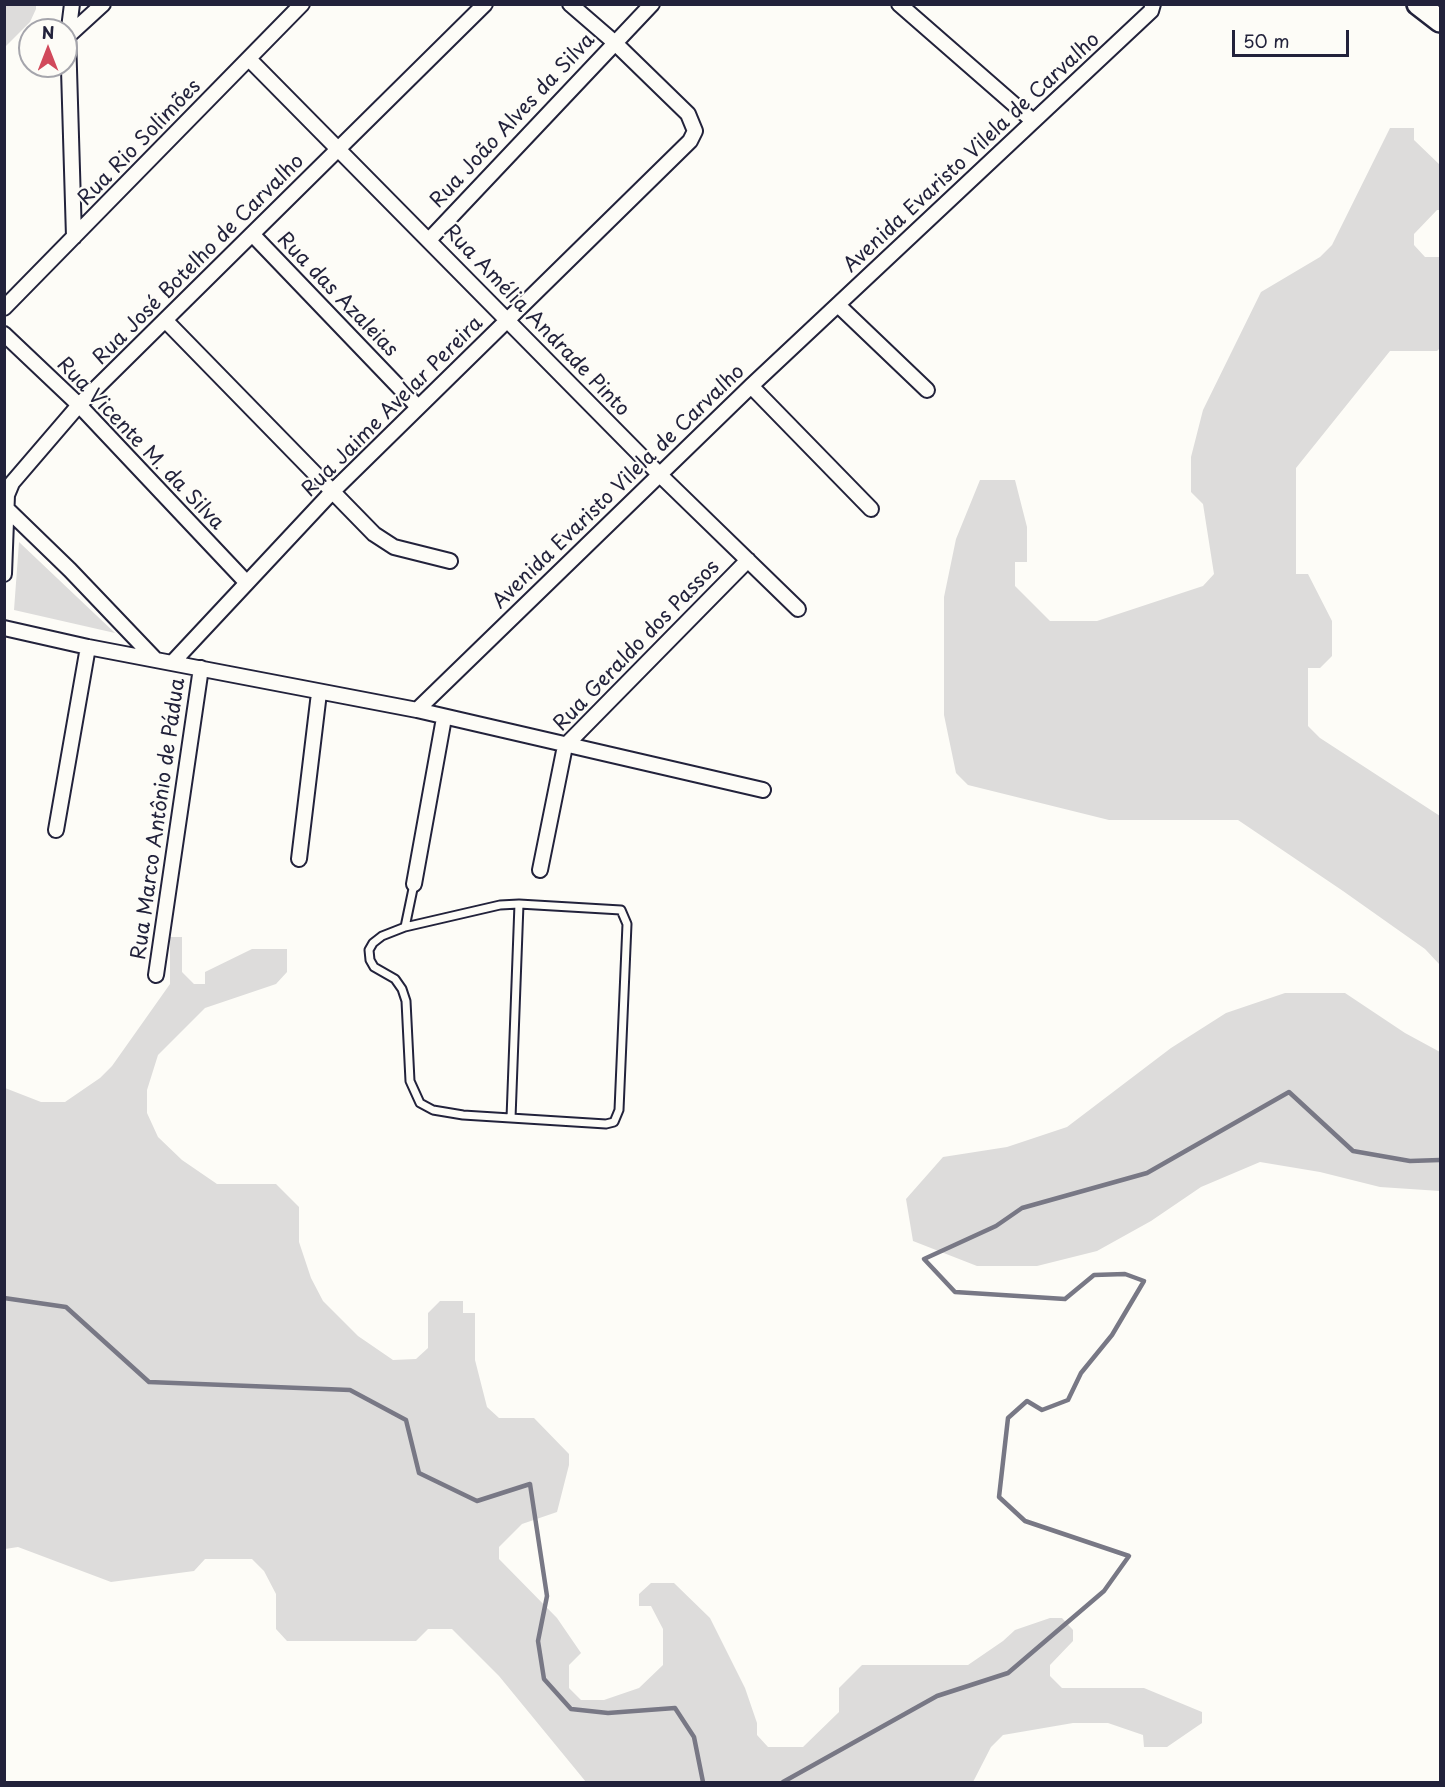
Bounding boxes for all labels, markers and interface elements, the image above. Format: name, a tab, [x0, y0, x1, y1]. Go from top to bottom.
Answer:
north arrow	[18, 18, 78, 78]
scale bar	[1235, 18, 1352, 56]
text: N	[42, 20, 54, 44]
text: 50 m	[1243, 27, 1290, 54]
street label: Avenida Evaristo Vilela de Carvalho	[839, 28, 1105, 278]
street label: Rua João Alves da Silva	[426, 29, 600, 213]
street label: Rua Rio Solimões	[74, 75, 206, 211]
street label: Rua José Botelho de Carvalho	[89, 150, 309, 370]
street label: Rua Amélia Andrade Pinto	[438, 220, 634, 422]
street label: Rua das Azaleias	[272, 228, 402, 362]
street label: Rua Jaime Avelar Pereira	[298, 312, 488, 502]
street label: Rua Vicente M. da Silva	[51, 353, 229, 535]
street label: Avenida Evaristo Vilela de Carvalho	[488, 360, 750, 614]
street label: Rua Geraldo dos Passos	[549, 556, 725, 736]
street label: Rua Marco Antônio de Pádua	[127, 677, 191, 961]

